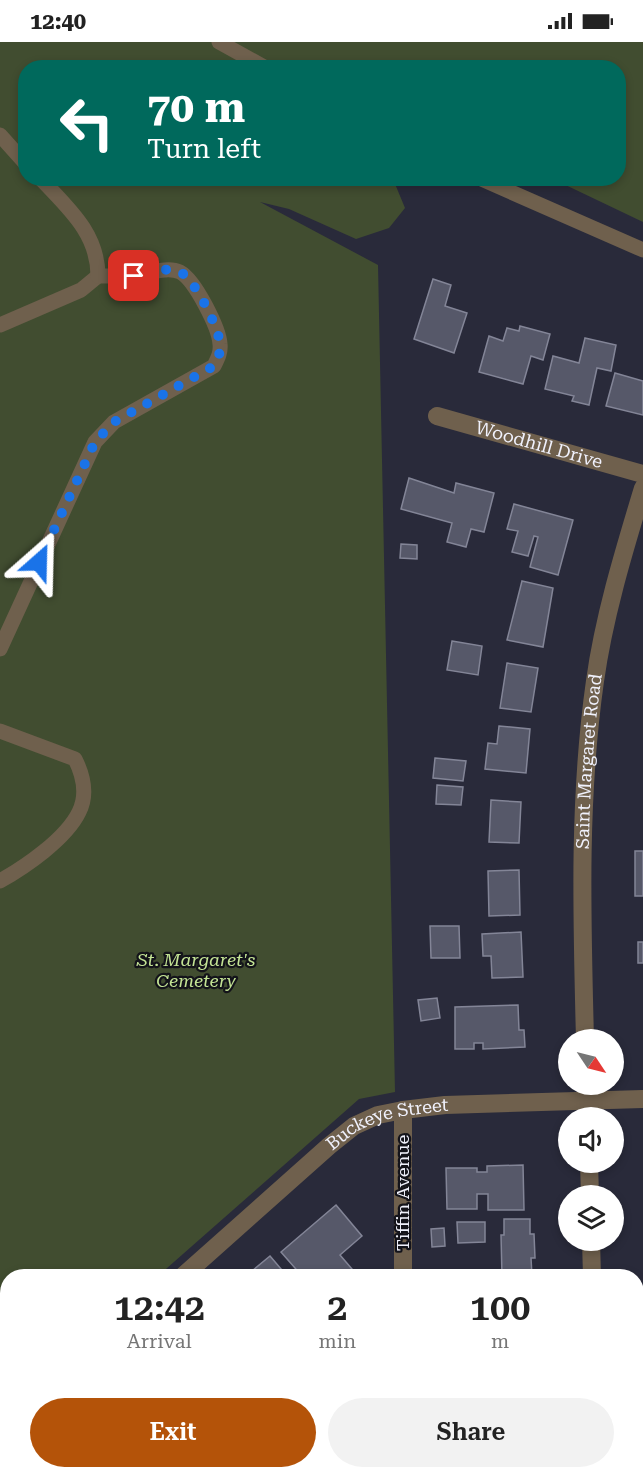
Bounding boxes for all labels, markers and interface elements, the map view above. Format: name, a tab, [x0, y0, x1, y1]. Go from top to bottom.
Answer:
text: 12:40	[30, 9, 86, 34]
text: 70 m	[147, 83, 245, 132]
icon: left	[48, 84, 126, 162]
text: Turn left	[147, 133, 261, 165]
pin	[108, 250, 159, 301]
icon: arrive	[117, 259, 150, 292]
street label: Woodhill Drive	[473, 416, 605, 472]
position arrow	[7, 530, 71, 594]
street label: Saint Margaret Road	[572, 672, 606, 849]
park label: St. Margaret's Cemetery	[136, 949, 255, 991]
north arrow	[558, 1029, 624, 1095]
map controls	[558, 1029, 624, 1251]
street label: Buckeye Street	[322, 1094, 449, 1154]
button: sound	[558, 1107, 624, 1173]
street label: Tiffin Avenue	[392, 1135, 413, 1251]
button: layers	[558, 1185, 624, 1251]
text: 12:42	[114, 1287, 205, 1329]
text: 2	[327, 1287, 347, 1329]
text: 100	[470, 1287, 530, 1329]
text: Arrival	[127, 1329, 192, 1353]
text: min	[319, 1329, 356, 1353]
text: m	[491, 1329, 509, 1353]
button: Exit	[30, 1398, 316, 1467]
button: Share	[328, 1398, 614, 1467]

